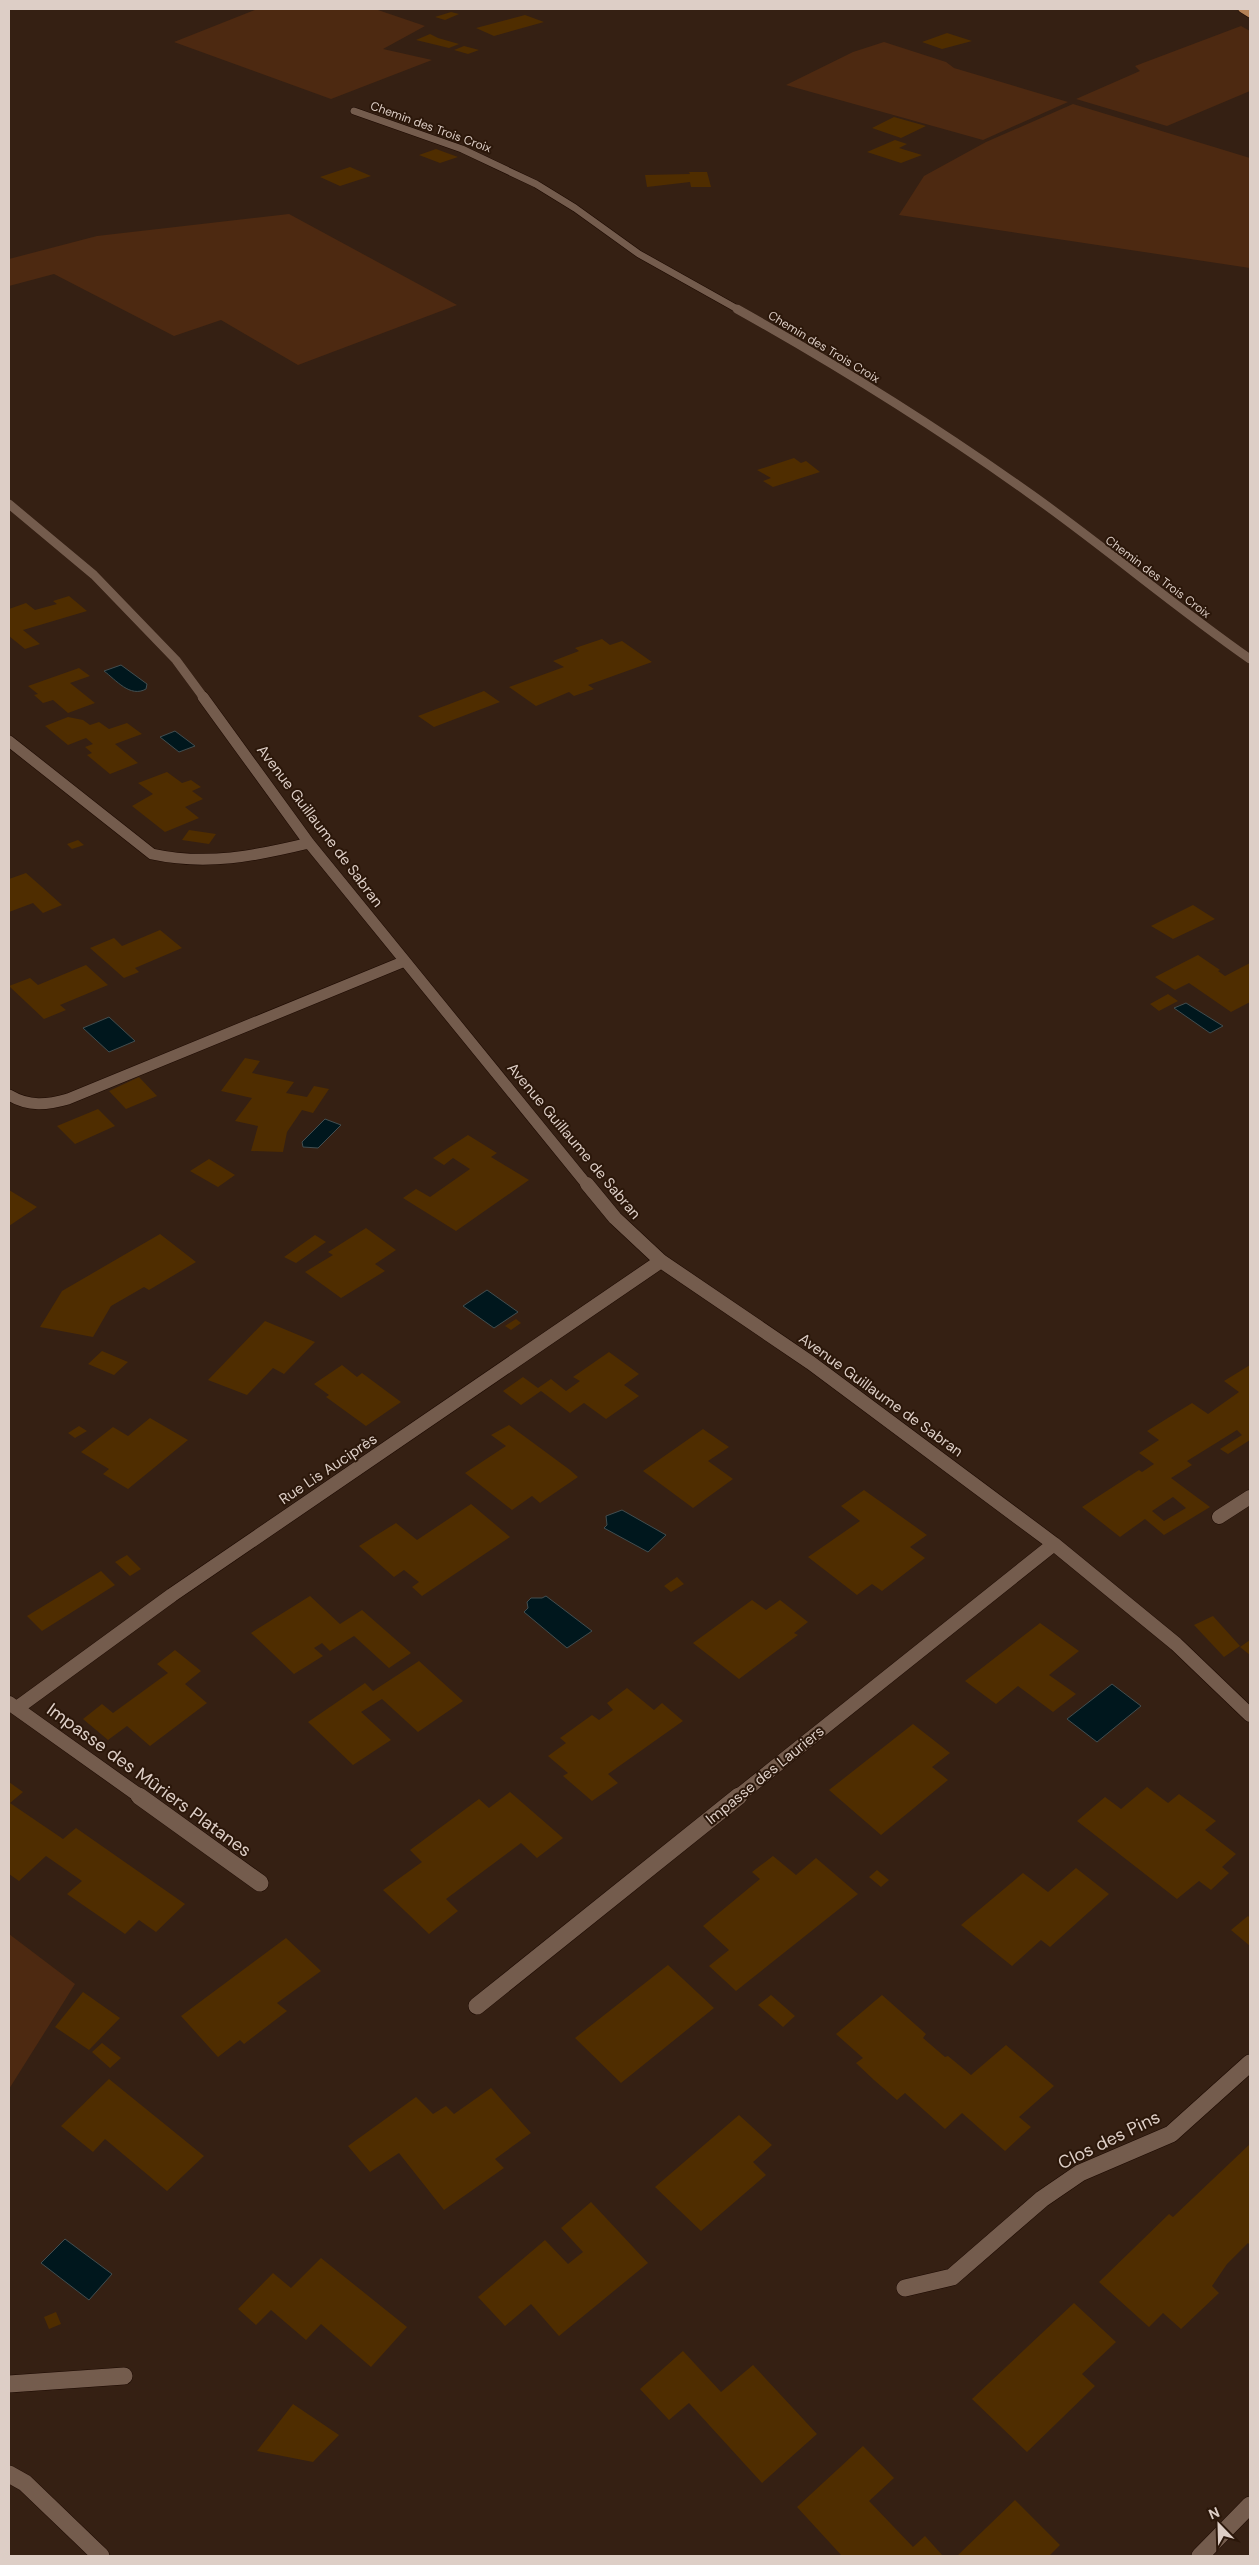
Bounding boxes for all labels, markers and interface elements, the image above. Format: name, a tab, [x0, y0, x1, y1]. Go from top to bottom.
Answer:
street label: Chemin des Trois Croix	[368, 98, 494, 156]
street label: Chemin des Trois Croix	[765, 307, 883, 387]
street label: Chemin des Trois Croix	[1102, 532, 1214, 622]
street label: Avenue Guillaume de Sabran	[252, 741, 388, 911]
street label: Avenue Guillaume de Sabran	[503, 1059, 645, 1223]
street label: Avenue Guillaume de Sabran	[795, 1329, 967, 1461]
street label: Rue Lis Auciprès	[275, 1429, 381, 1509]
street label: Impasse des Mûriers Platanes	[42, 1698, 256, 1862]
street label: Impasse des Lauriers	[702, 1721, 828, 1829]
street label: Clos des Pins	[1054, 2105, 1164, 2175]
north arrow	[1194, 2500, 1244, 2550]
text: N	[1206, 2503, 1222, 2523]

